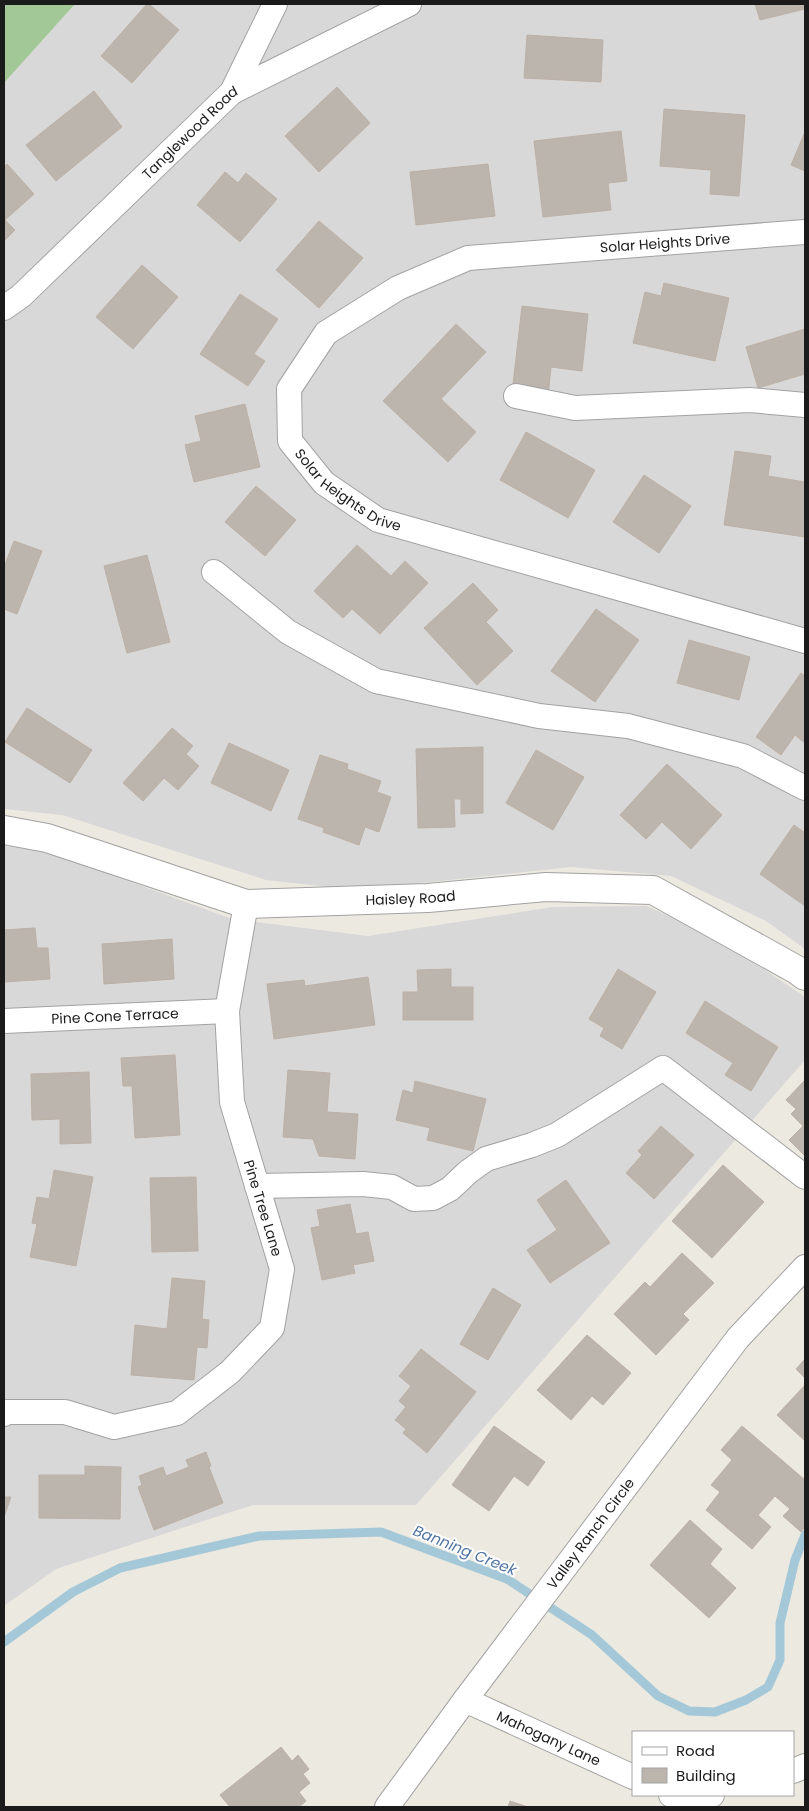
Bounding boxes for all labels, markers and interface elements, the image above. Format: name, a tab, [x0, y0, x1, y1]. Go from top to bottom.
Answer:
street label: Tanglewood Road	[138, 81, 241, 184]
street label: Solar Heights Drive	[599, 228, 731, 258]
street label: Solar Heights Drive	[290, 444, 404, 536]
street label: Haisley Road	[365, 885, 456, 910]
street label: Pine Cone Terrace	[51, 1003, 179, 1029]
street label: Pine Tree Lane	[239, 1157, 287, 1259]
street label: Valley Ranch Circle	[542, 1474, 639, 1593]
water label: Banning Creek	[410, 1520, 521, 1581]
street label: Mahogany Lane	[493, 1706, 604, 1771]
legend	[632, 1731, 794, 1796]
text: Road	[676, 1740, 715, 1761]
text: Building	[676, 1765, 736, 1786]

